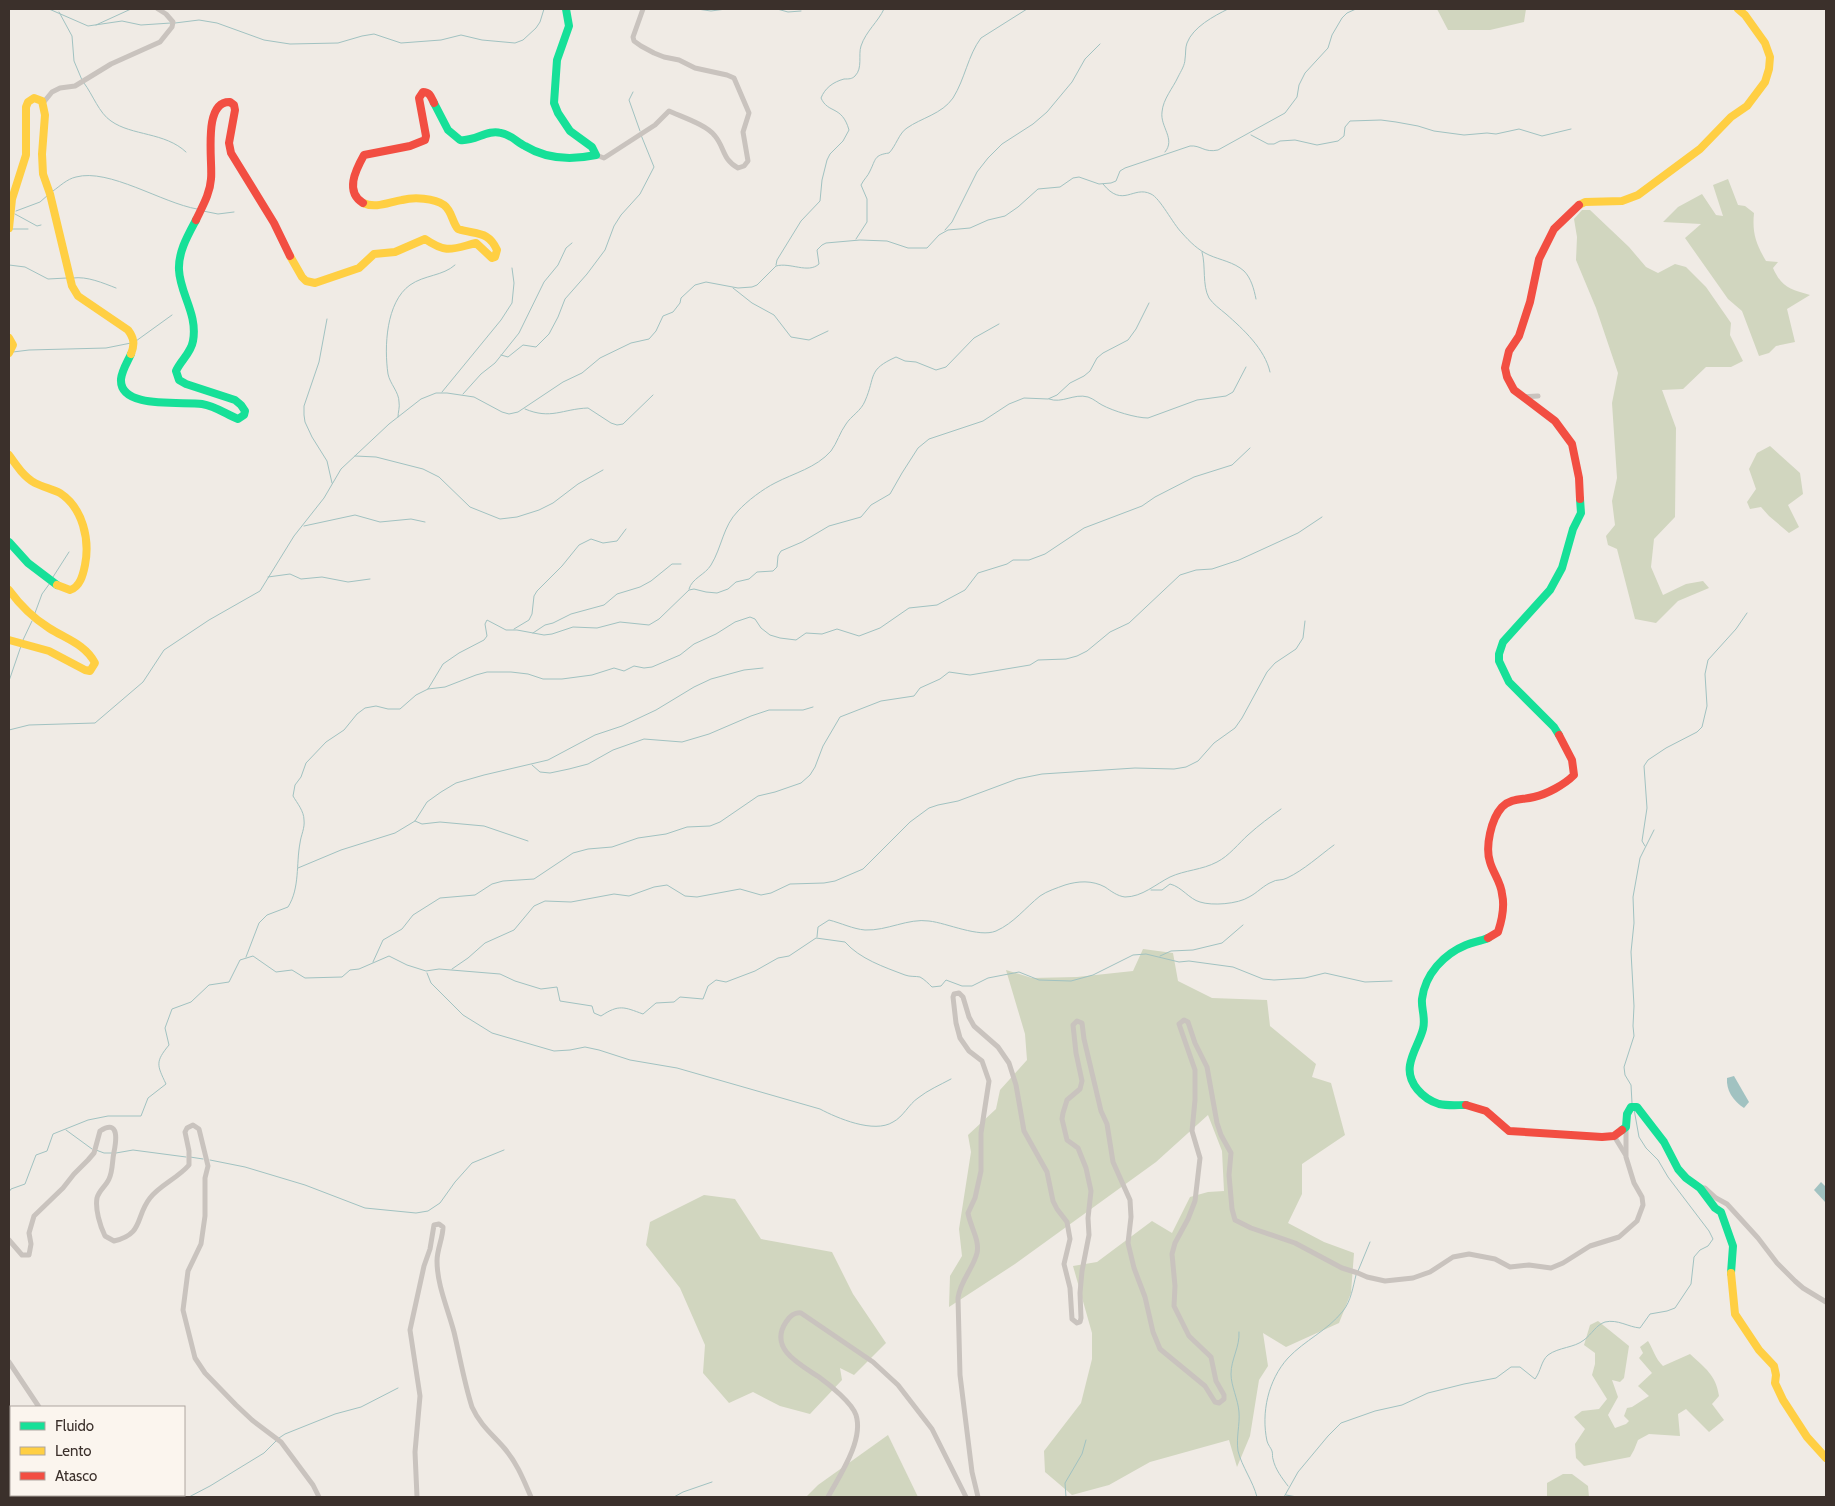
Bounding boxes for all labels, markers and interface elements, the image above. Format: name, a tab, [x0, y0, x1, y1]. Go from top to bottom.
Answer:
legend	[10, 1406, 185, 1496]
text: Fluido	[55, 1417, 94, 1435]
text: Lento	[55, 1442, 92, 1460]
text: Atasco	[55, 1467, 97, 1485]

